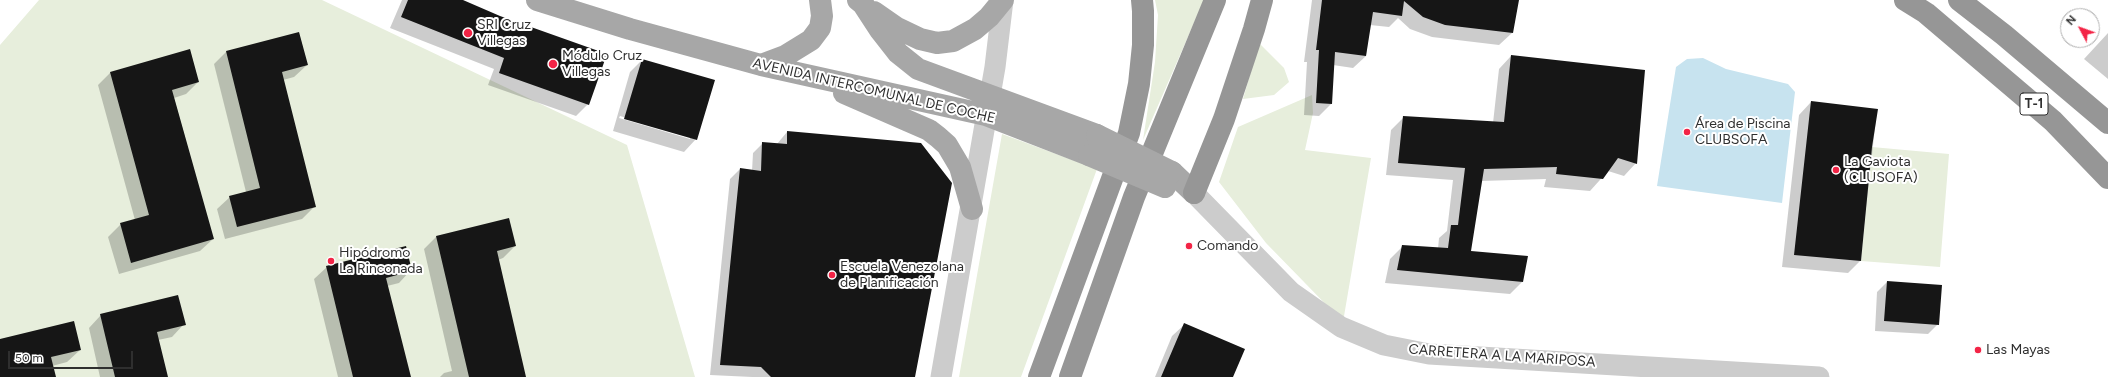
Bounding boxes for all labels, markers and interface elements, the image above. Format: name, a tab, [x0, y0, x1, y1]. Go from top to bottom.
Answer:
north arrow	[2060, 8, 2100, 48]
text: N	[2064, 13, 2079, 28]
place label: SRI Cruz Villegas	[477, 17, 531, 50]
marker: SRI Cruz Villegas	[462, 27, 474, 39]
place label: Módulo Cruz Villegas	[562, 48, 642, 80]
street label: AVENIDA INTERCOMUNAL DE COCHE	[751, 55, 997, 127]
marker: Módulo Cruz Villegas	[547, 58, 559, 70]
road number: T-1	[2020, 93, 2048, 115]
place label: Área de Piscina CLUBSOFA	[1695, 116, 1790, 148]
marker: Área de Piscina CLUBSOFA	[1682, 127, 1692, 137]
place label: La Gaviota (CLUSOFA)	[1844, 154, 1918, 186]
marker: La Gaviota (CLUSOFA)	[1831, 165, 1841, 175]
place label: Comando	[1197, 238, 1258, 254]
marker: Comando	[1184, 241, 1194, 251]
place label: Hipódromo La Rinconada	[339, 245, 423, 278]
marker: Hipódromo La Rinconada	[326, 256, 336, 266]
place label: Escuela Venezolana de Planificación	[840, 259, 964, 292]
marker: Escuela Venezolana de Planificación	[827, 270, 837, 280]
street label: CARRETERA A LA MARIPOSA	[1408, 341, 1596, 371]
place label: Las Mayas	[1986, 342, 2050, 358]
scale bar	[10, 343, 135, 369]
marker: Las Mayas	[1973, 345, 1983, 355]
text: 50 m	[15, 351, 43, 365]

